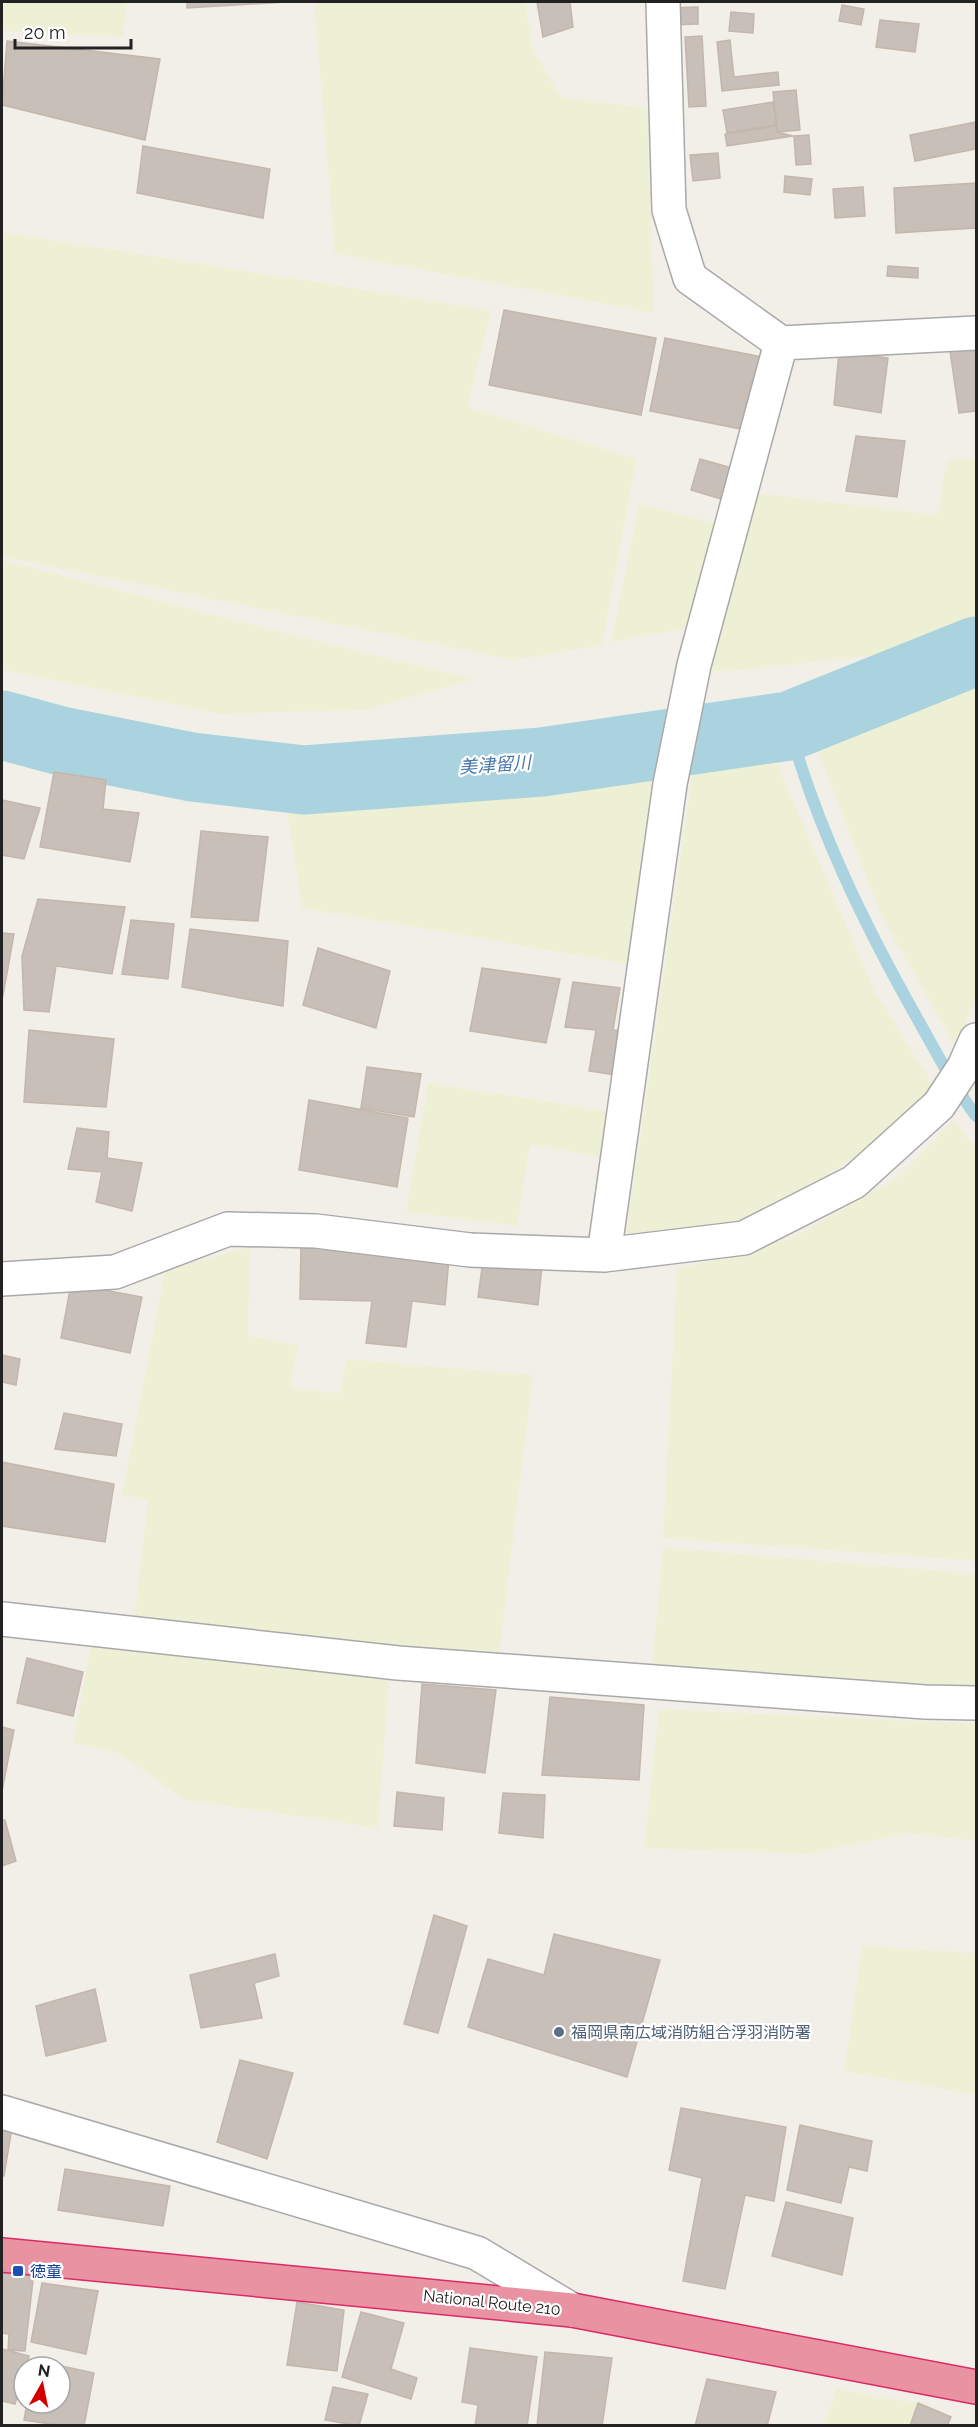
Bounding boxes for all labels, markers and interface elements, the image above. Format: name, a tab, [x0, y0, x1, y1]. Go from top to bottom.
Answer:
scale bar	[15, 12, 130, 50]
text: 20 m	[24, 22, 66, 43]
water label: 美津留川	[458, 751, 534, 777]
place label: 福岡県南広域消防組合浮羽消防署	[571, 2023, 811, 2042]
marker: 福岡県南広域消防組合浮羽消防署	[552, 2025, 566, 2039]
place label: 徳童	[30, 2262, 62, 2281]
marker: 徳童	[11, 2264, 25, 2278]
street label: National Route 210	[422, 2286, 562, 2319]
north arrow	[12, 2355, 72, 2415]
text: N	[37, 2360, 52, 2381]

